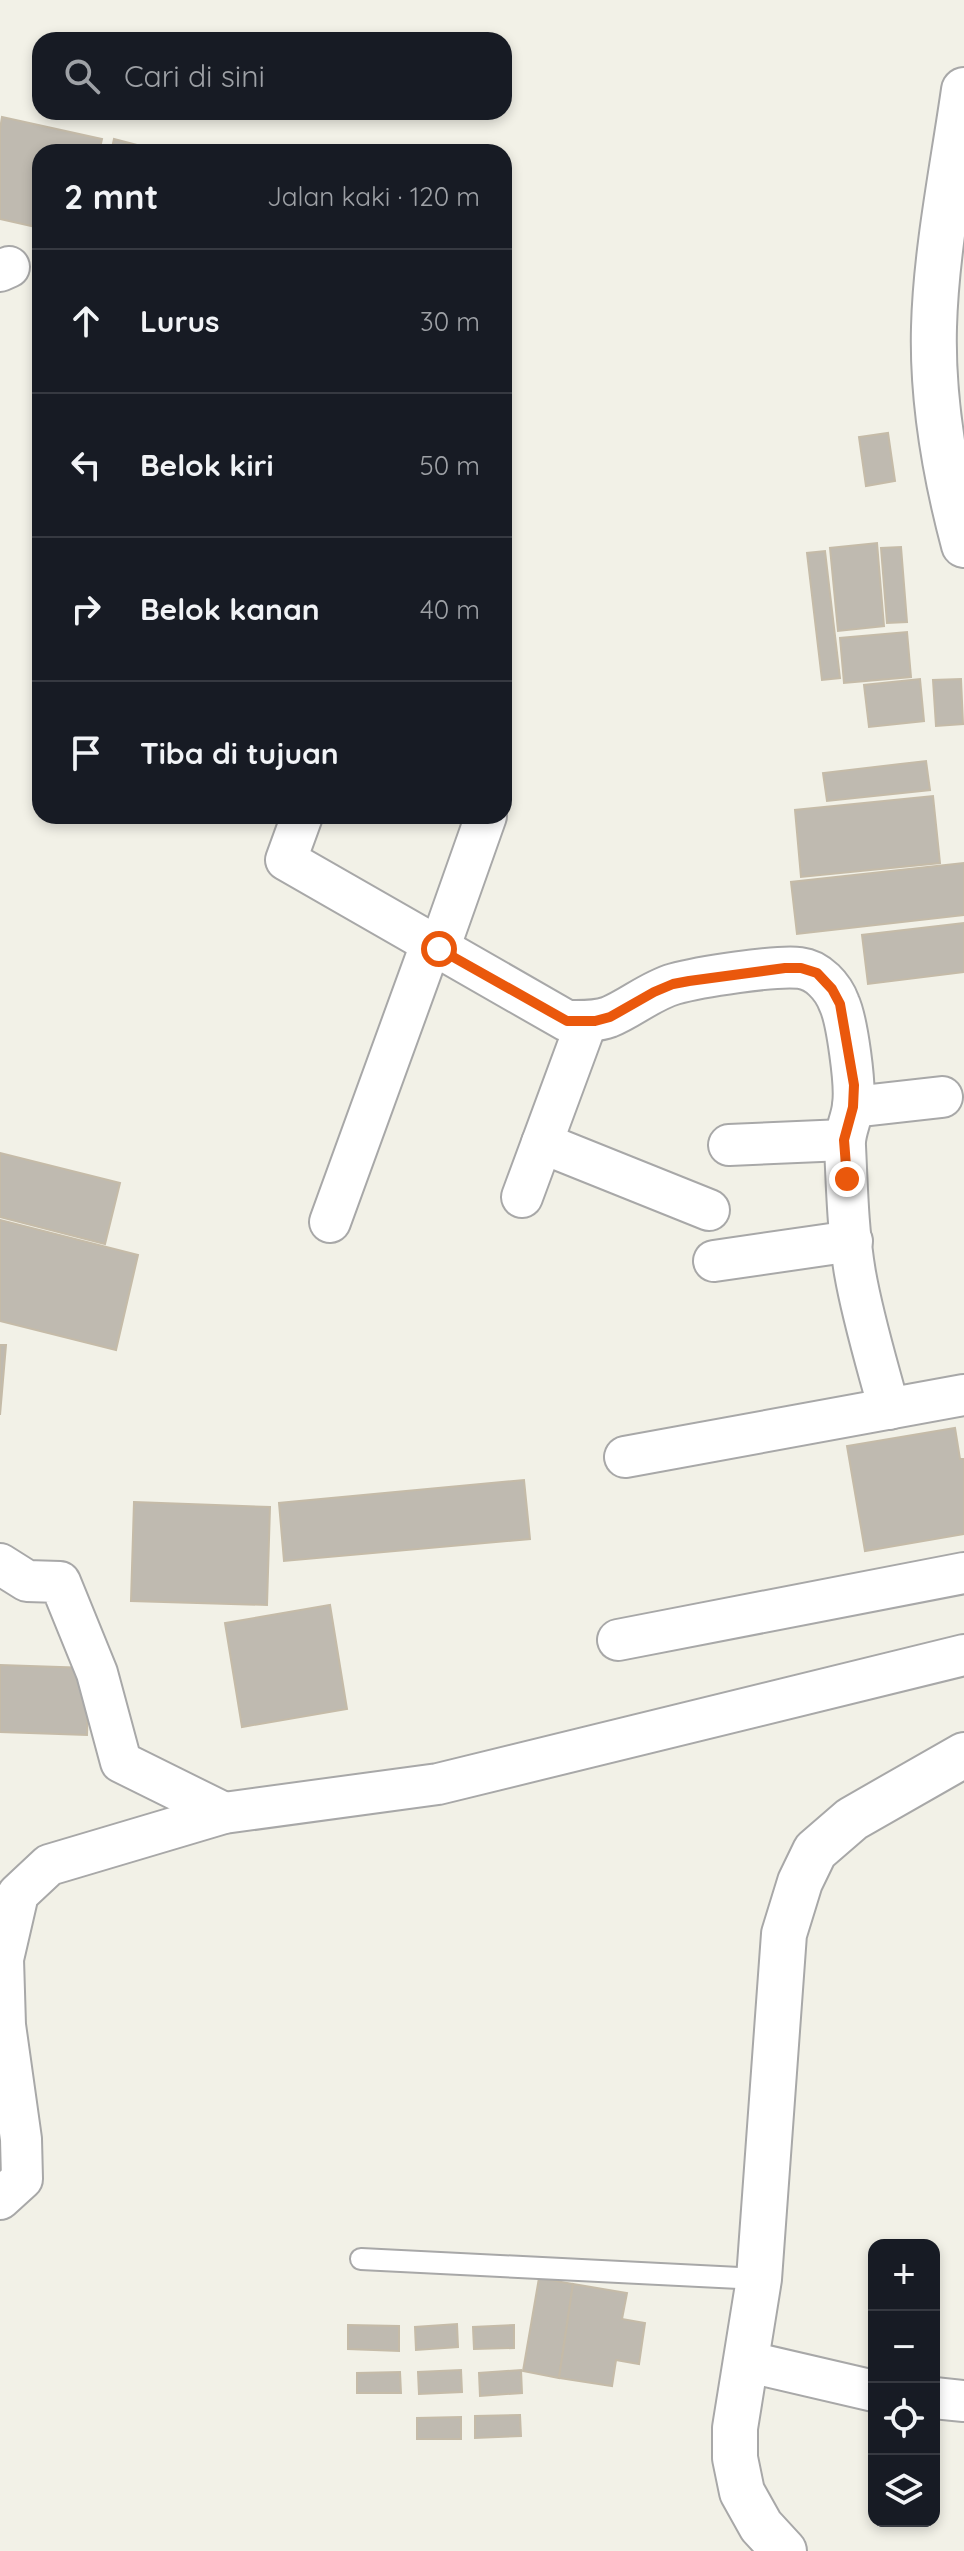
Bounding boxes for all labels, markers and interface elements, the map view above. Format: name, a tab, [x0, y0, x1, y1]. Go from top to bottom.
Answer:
search box	[32, 32, 512, 120]
icon: search	[60, 54, 104, 98]
text: Cari di sini	[124, 57, 265, 95]
text: 2 mnt	[64, 175, 158, 218]
text: Jalan kaki · 120 m	[267, 180, 480, 213]
icon: ahead	[64, 299, 108, 343]
text: Lurus	[140, 302, 220, 340]
text: 30 m	[420, 305, 480, 338]
icon: left	[64, 443, 108, 487]
text: Belok kiri	[140, 446, 274, 484]
text: 50 m	[420, 449, 480, 482]
icon: right	[64, 587, 108, 631]
text: Belok kanan	[140, 590, 320, 628]
text: 40 m	[420, 593, 480, 626]
icon: arrive	[64, 731, 108, 775]
text: Tiba di tujuan	[140, 734, 339, 772]
route start	[421, 931, 457, 967]
route end	[829, 1161, 865, 1197]
map controls	[868, 2239, 940, 2527]
button: +	[868, 2239, 940, 2311]
button: −	[868, 2311, 940, 2383]
button: locate	[868, 2383, 940, 2455]
button: layers	[868, 2455, 940, 2527]

